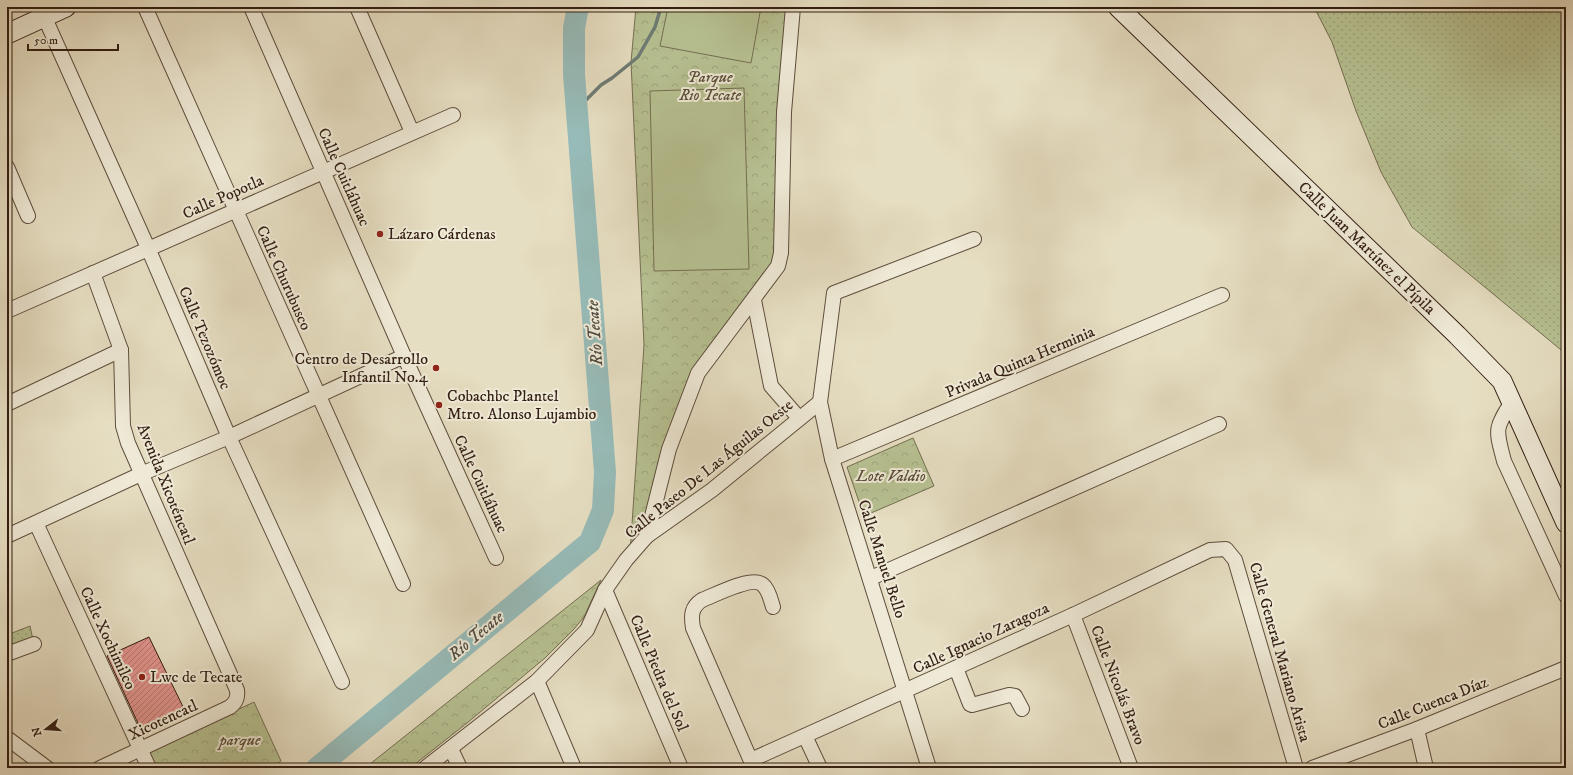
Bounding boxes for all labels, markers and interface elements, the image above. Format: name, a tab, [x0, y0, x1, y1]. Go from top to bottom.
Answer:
scale bar	[28, 26, 118, 52]
text: 50 m	[34, 33, 58, 48]
park label: Parque Rio Tecate	[678, 67, 741, 105]
street label: Calle Cuitláhuac	[313, 125, 375, 230]
street label: Calle Popotla	[179, 170, 267, 224]
street label: Calle Juan Martínez el Pípila	[1294, 177, 1440, 319]
street label: Calle Churubusco	[252, 222, 316, 334]
place label: Lázaro Cárdenas	[388, 224, 496, 244]
marker: Lázaro Cárdenas	[375, 229, 385, 239]
street label: Calle Tezozómoc	[174, 283, 236, 393]
water label: Río Tecate	[582, 298, 608, 367]
street label: Privada Quinta Herminia	[942, 321, 1098, 402]
place label: Centro de Desarrollo Infantil No.4	[294, 349, 429, 387]
marker: Centro de Desarrollo Infantil No.4	[431, 363, 441, 373]
place label: Cobachbc Plantel Mtro. Alonso Lujambio	[447, 386, 597, 424]
street label: Calle Paseo De Las Águilas Oeste	[621, 395, 797, 543]
marker: Cobachbc Plantel Mtro. Alonso Lujambio	[434, 400, 444, 410]
street label: Avenida Xicoténcatl	[133, 421, 199, 547]
street label: Calle Cuitláhuac	[450, 432, 512, 536]
park label: Lote Valdio	[855, 466, 926, 486]
street label: Calle Manuel Bello	[853, 497, 911, 621]
street label: Calle General Mariano Arista	[1245, 560, 1315, 744]
street label: Calle Xochimilco	[75, 583, 141, 693]
street label: Calle Ignacio Zaragoza	[910, 598, 1052, 678]
water label: Río Tecate	[443, 606, 509, 666]
street label: Calle Piedra del Sol	[625, 612, 693, 735]
street label: Calle Nicolás Bravo	[1086, 622, 1150, 748]
place label: Lwc de Tecate	[150, 667, 243, 687]
marker: Lwc de Tecate	[137, 672, 147, 682]
street label: Calle Cuenca Díaz	[1375, 672, 1491, 734]
street label: Xicotencatl	[125, 695, 201, 745]
north arrow	[26, 709, 66, 749]
text: N	[29, 725, 45, 738]
park label: parque	[217, 730, 261, 750]

